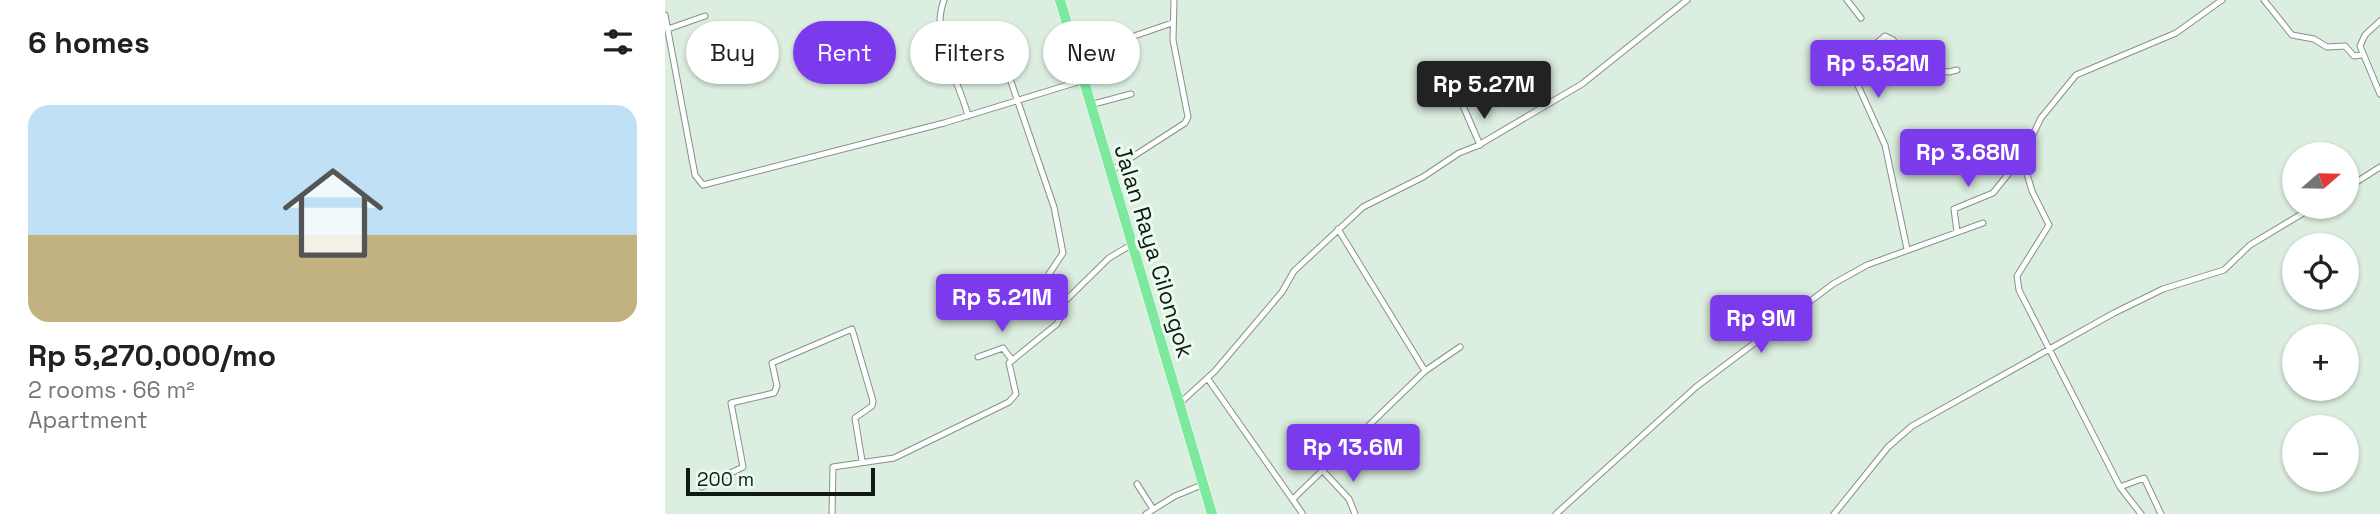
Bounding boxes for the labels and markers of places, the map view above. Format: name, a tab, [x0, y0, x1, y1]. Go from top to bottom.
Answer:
pin: Rp 5.52M	[1806, 41, 1950, 100]
pin: Rp 5.27M	[1412, 61, 1556, 121]
pin: Rp 3.68M	[1896, 130, 2040, 189]
pin: Rp 5.21M	[930, 274, 1074, 334]
pin: Rp 9M	[1712, 296, 1810, 355]
pin: Rp 13.6M	[1281, 424, 1425, 484]

